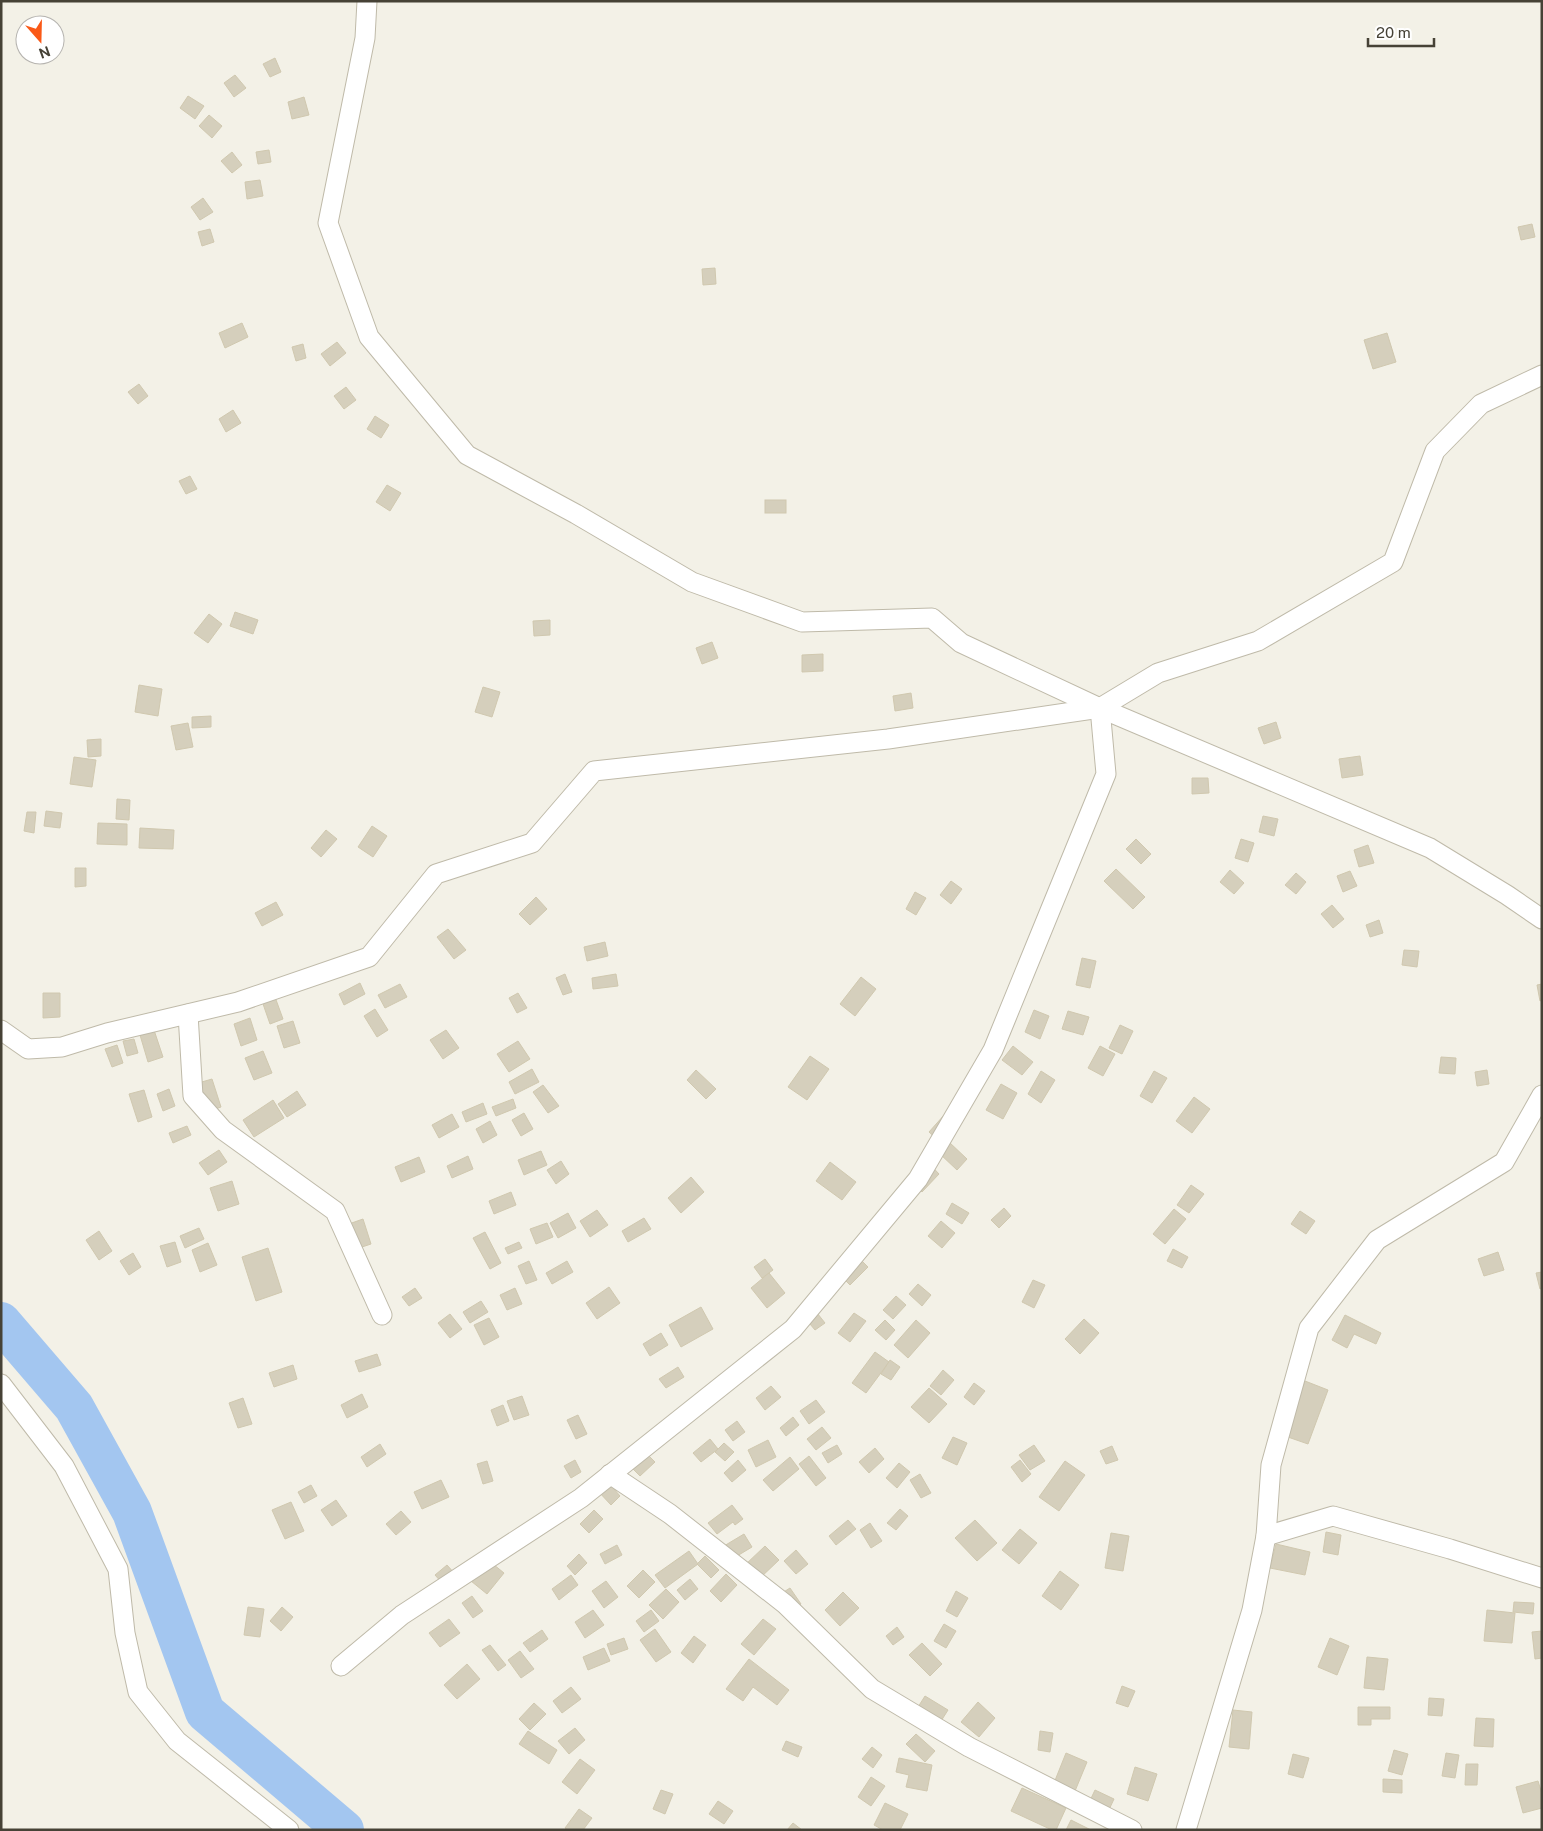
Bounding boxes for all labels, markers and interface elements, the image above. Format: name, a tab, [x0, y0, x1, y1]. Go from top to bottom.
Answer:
north arrow	[15, 15, 65, 65]
scale bar	[1368, 15, 1434, 47]
text: 20 m	[1376, 24, 1411, 41]
text: N	[37, 43, 52, 62]

